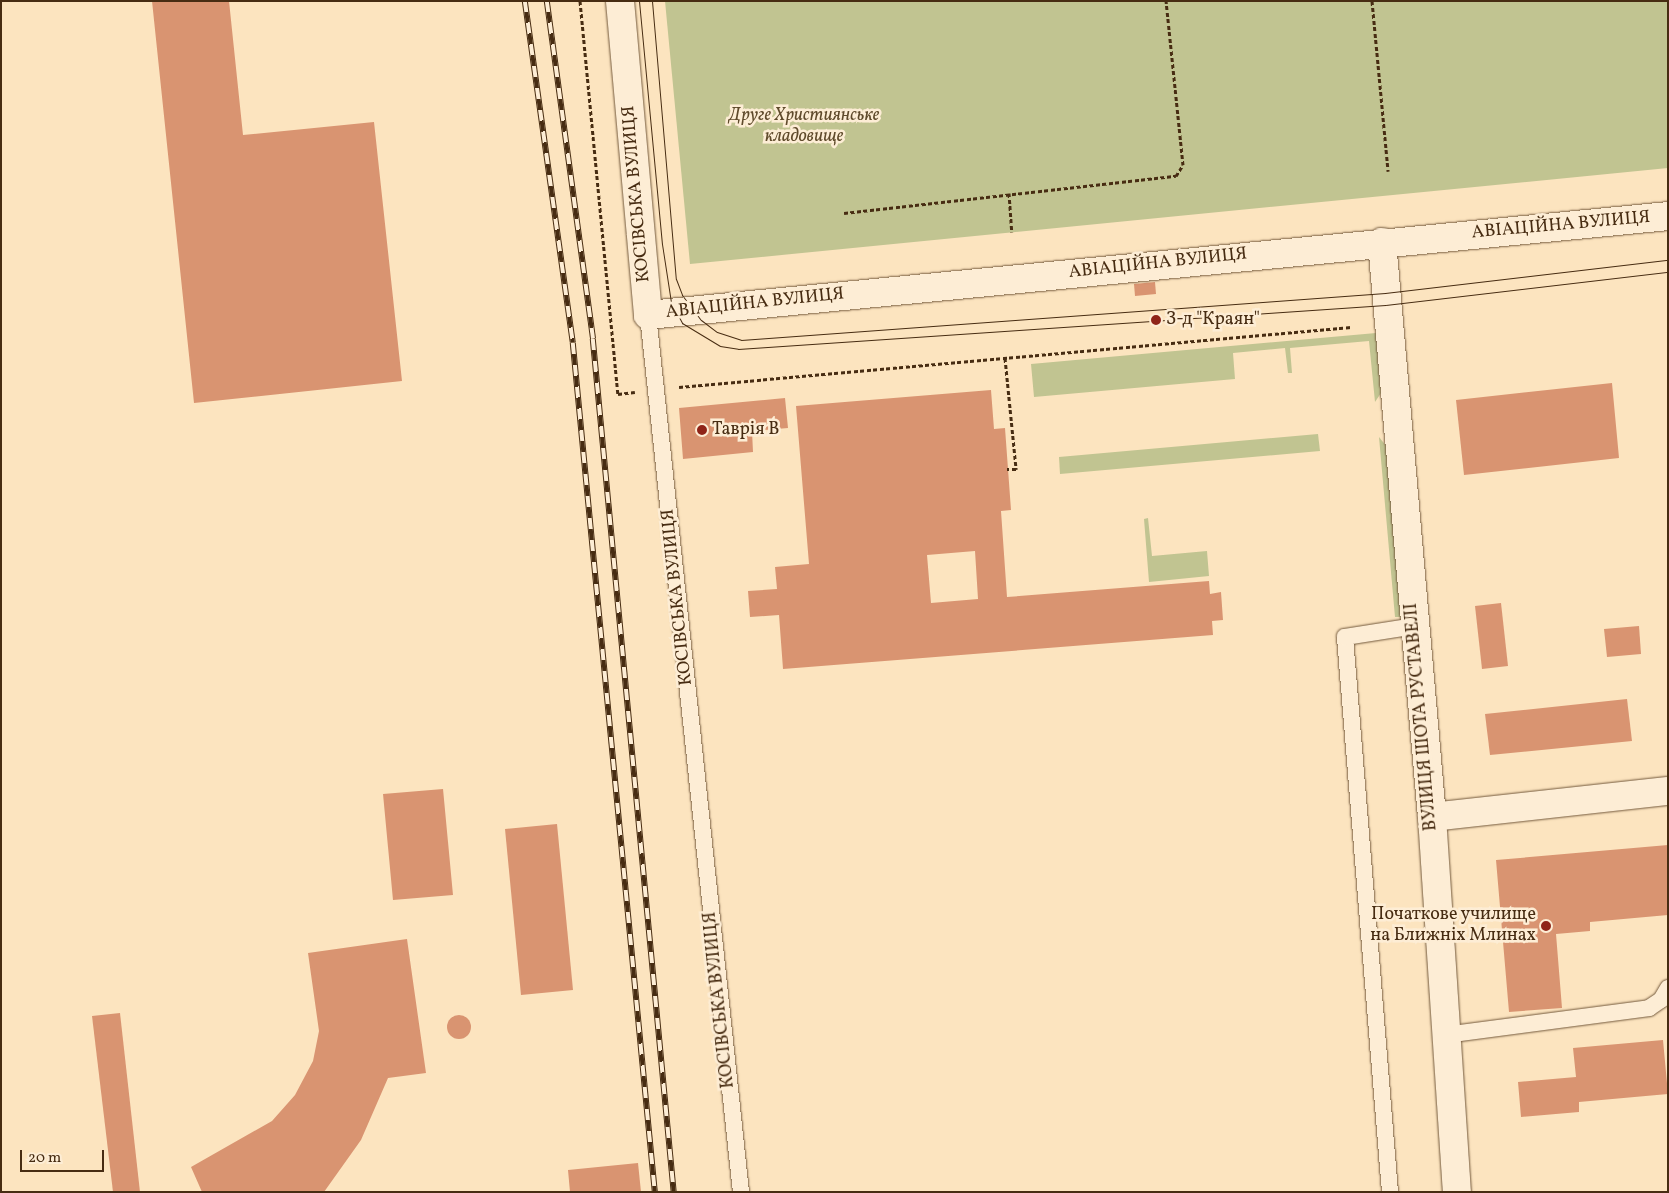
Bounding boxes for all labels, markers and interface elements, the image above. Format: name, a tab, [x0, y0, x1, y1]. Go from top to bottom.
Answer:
street label: КОСІВСЬКА ВУЛИЦЯ	[619, 105, 655, 283]
park label: Друге Християнське кладовище	[729, 106, 879, 148]
street label: АВІАЦІЙНА ВУЛИЦЯ	[1471, 207, 1651, 245]
street label: АВІАЦІЙНА ВУЛИЦЯ	[1068, 244, 1248, 284]
street label: АВІАЦІЙНА ВУЛИЦЯ	[665, 284, 845, 324]
place label: З-д "Краян"	[1166, 309, 1260, 331]
marker: З-д "Краян"	[1150, 314, 1162, 326]
place label: Таврія В	[712, 419, 779, 441]
marker: Таврія В	[696, 424, 708, 436]
street label: КОСІВСЬКА ВУЛИЦЯ	[658, 508, 698, 686]
street label: ВУЛИЦЯ ШОТА РУСТАВЕЛІ	[1401, 602, 1443, 832]
place label: Початкове училище на Ближніх Млинах	[1370, 905, 1536, 948]
street label: КОСІВСЬКА ВУЛИЦЯ	[700, 911, 740, 1089]
marker: Початкове училище на Ближніх Млинах	[1540, 920, 1552, 932]
scale bar	[22, 1140, 106, 1172]
text: 20 m	[28, 1148, 61, 1169]

